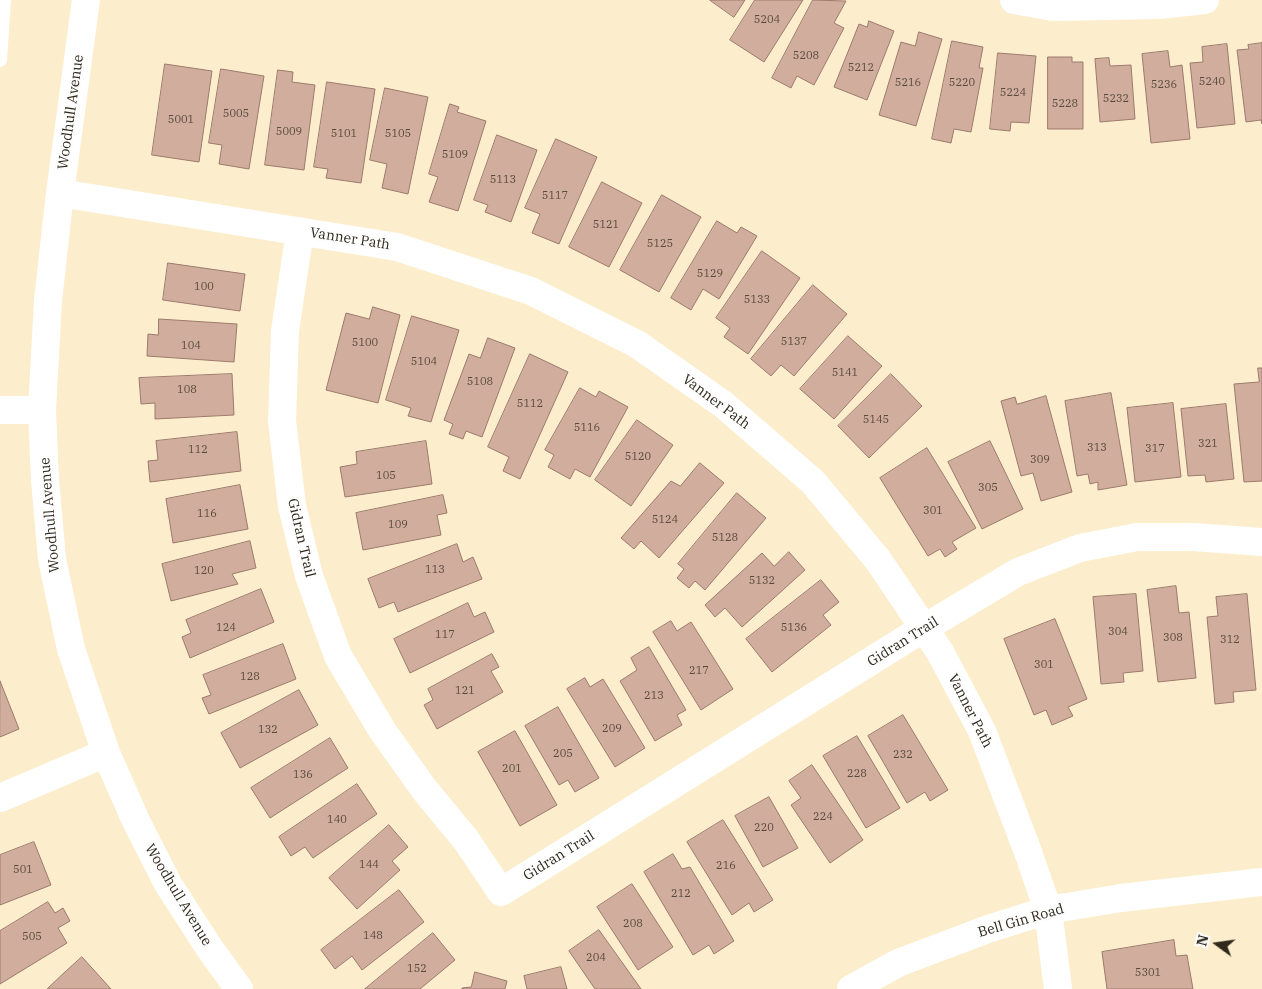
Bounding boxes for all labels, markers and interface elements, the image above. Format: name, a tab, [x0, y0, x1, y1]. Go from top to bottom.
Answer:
house number: 5204	[754, 13, 780, 27]
house number: 5208	[793, 49, 819, 63]
street label: Woodhull Avenue	[55, 54, 87, 170]
house number: 5212	[848, 61, 874, 75]
house number: 5240	[1199, 75, 1225, 89]
house number: 5216	[895, 76, 921, 90]
house number: 5220	[949, 76, 975, 90]
house number: 5236	[1151, 78, 1177, 92]
house number: 5224	[1000, 86, 1026, 100]
house number: 5232	[1103, 92, 1129, 106]
house number: 5228	[1052, 97, 1078, 111]
house number: 5005	[223, 107, 249, 121]
house number: 5001	[168, 113, 194, 127]
house number: 5009	[276, 125, 302, 139]
house number: 5101	[331, 127, 357, 141]
house number: 5105	[385, 127, 411, 141]
house number: 5109	[442, 148, 468, 162]
house number: 5113	[490, 173, 516, 187]
house number: 5117	[542, 189, 568, 203]
house number: 5121	[593, 218, 619, 232]
street label: Vanner Path	[309, 224, 391, 254]
house number: 5125	[647, 237, 673, 251]
house number: 5129	[697, 267, 723, 281]
house number: 100	[194, 280, 214, 294]
house number: 5133	[744, 293, 770, 307]
house number: 5137	[781, 335, 807, 349]
house number: 5100	[352, 336, 378, 350]
house number: 104	[181, 339, 201, 353]
house number: 5104	[411, 355, 437, 369]
house number: 5141	[832, 366, 858, 380]
street label: Vanner Path	[679, 371, 753, 433]
house number: 5108	[467, 375, 493, 389]
house number: 108	[177, 383, 197, 397]
house number: 5112	[517, 397, 543, 411]
house number: 5145	[863, 413, 889, 427]
house number: 5116	[574, 421, 600, 435]
house number: 321	[1198, 437, 1218, 451]
house number: 313	[1087, 441, 1107, 455]
house number: 317	[1145, 442, 1165, 456]
house number: 112	[188, 443, 208, 457]
house number: 5120	[625, 450, 651, 464]
house number: 309	[1030, 453, 1050, 467]
street label: Woodhull Avenue	[37, 457, 63, 573]
house number: 105	[376, 469, 396, 483]
house number: 305	[978, 481, 998, 495]
street label: Gidran Trail	[284, 497, 318, 579]
house number: 301	[923, 504, 943, 518]
house number: 116	[197, 507, 217, 521]
house number: 5124	[652, 513, 678, 527]
house number: 109	[388, 518, 408, 532]
house number: 5128	[712, 531, 738, 545]
house number: 113	[425, 563, 445, 577]
house number: 120	[194, 564, 214, 578]
house number: 5132	[749, 574, 775, 588]
street label: Gidran Trail	[864, 614, 942, 670]
house number: 124	[216, 621, 236, 635]
house number: 5136	[781, 621, 807, 635]
house number: 304	[1108, 625, 1128, 639]
house number: 117	[435, 628, 455, 642]
house number: 308	[1163, 631, 1183, 645]
house number: 312	[1220, 633, 1240, 647]
house number: 301	[1034, 658, 1054, 672]
house number: 217	[689, 664, 709, 678]
house number: 128	[240, 670, 260, 684]
street label: Vanner Path	[944, 671, 996, 751]
house number: 121	[455, 684, 475, 698]
house number: 213	[644, 689, 664, 703]
house number: 209	[602, 722, 622, 736]
house number: 132	[258, 723, 278, 737]
house number: 205	[553, 747, 573, 761]
house number: 232	[893, 748, 913, 762]
house number: 201	[502, 762, 522, 776]
house number: 228	[847, 767, 867, 781]
house number: 136	[293, 768, 313, 782]
house number: 224	[813, 810, 833, 824]
house number: 140	[327, 813, 347, 827]
house number: 220	[754, 821, 774, 835]
street label: Gidran Trail	[520, 828, 598, 884]
street label: Woodhull Avenue	[141, 841, 215, 949]
house number: 144	[359, 858, 379, 872]
house number: 216	[716, 859, 736, 873]
house number: 501	[13, 863, 33, 877]
house number: 212	[671, 887, 691, 901]
street label: Bell Gin Road	[976, 901, 1066, 941]
house number: 208	[623, 917, 643, 931]
north arrow	[1192, 919, 1242, 969]
house number: 148	[363, 929, 383, 943]
house number: 505	[22, 930, 42, 944]
text: N	[1192, 933, 1213, 948]
house number: 204	[586, 951, 606, 965]
house number: 152	[407, 962, 427, 976]
house number: 5301	[1135, 966, 1161, 980]

